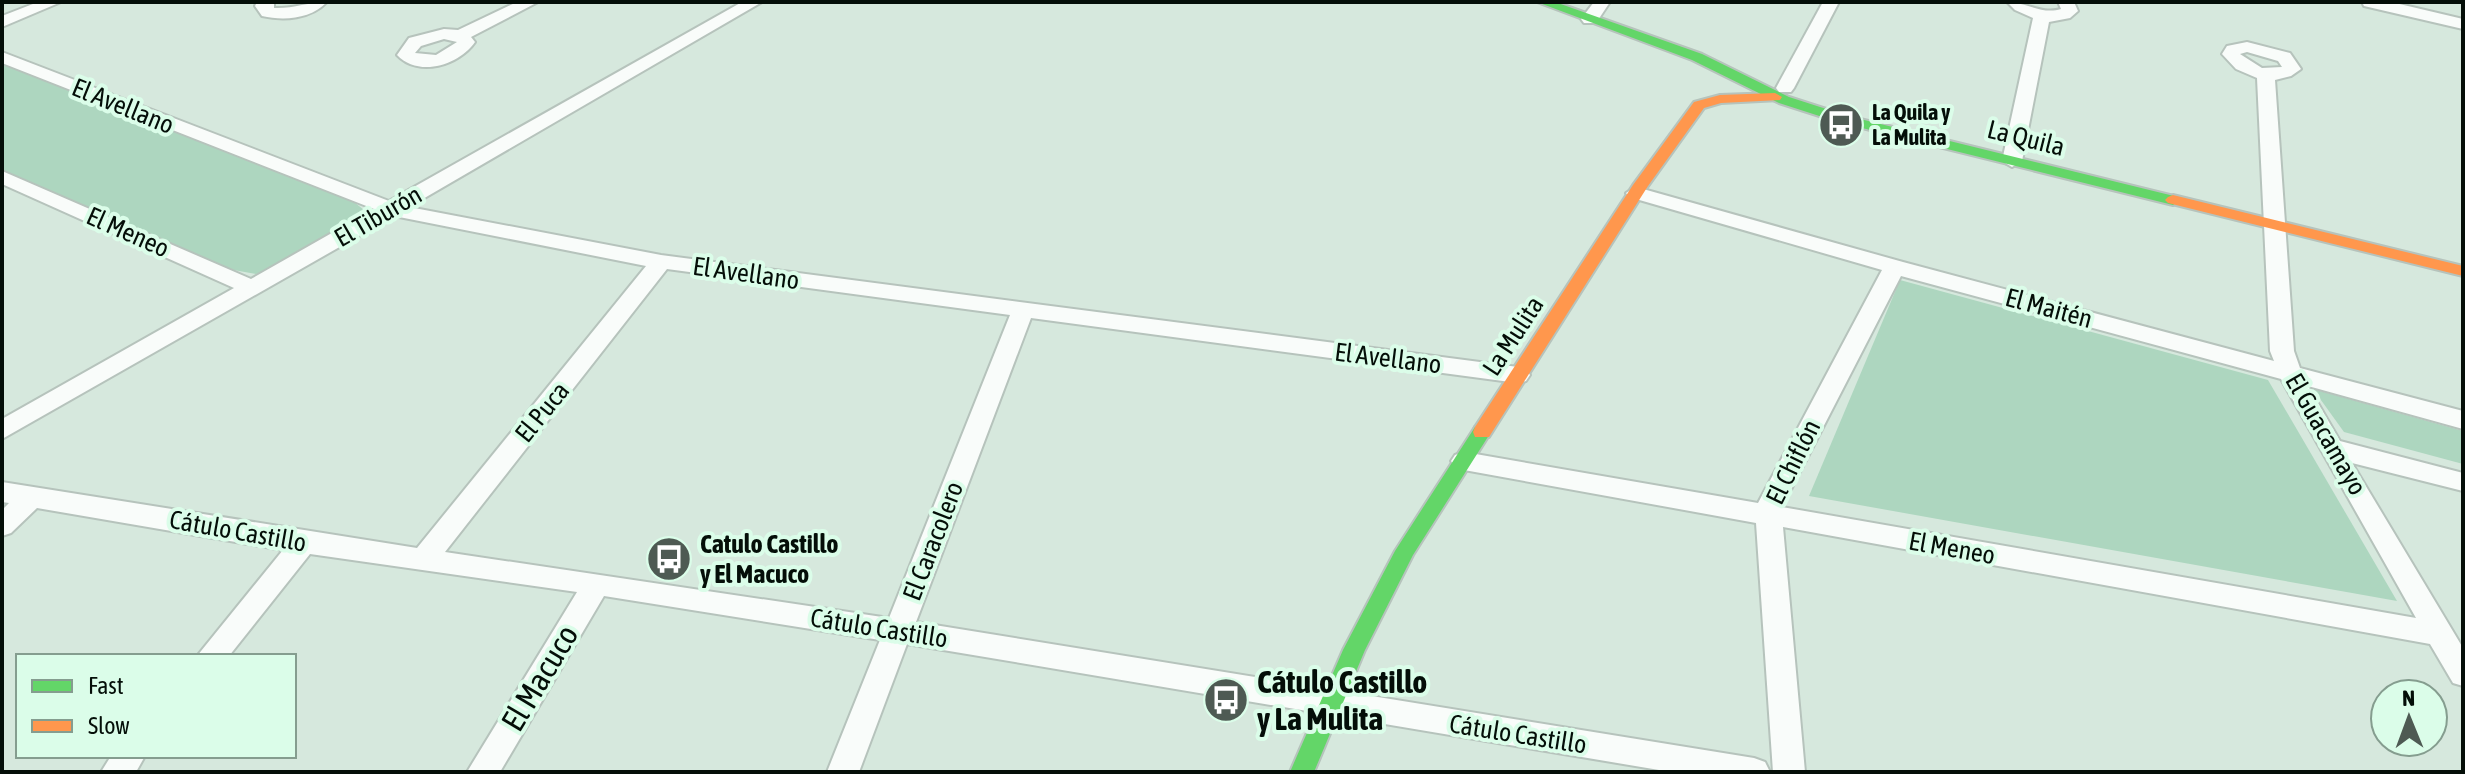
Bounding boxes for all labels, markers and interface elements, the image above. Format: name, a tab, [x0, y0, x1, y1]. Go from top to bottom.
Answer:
street label: El Avellano	[68, 72, 178, 140]
place label: La Quila y La Mulita	[1872, 99, 1950, 150]
bus stop icon: La Quila y La Mulita	[1817, 101, 1865, 149]
street label: La Quila	[1984, 114, 2068, 162]
street label: El Tiburón	[329, 179, 427, 253]
street label: El Meneo	[82, 201, 174, 263]
street label: El Avellano	[691, 251, 801, 295]
street label: El Maitén	[2002, 282, 2096, 334]
street label: La Mulita	[1476, 291, 1550, 381]
street label: El Avellano	[1333, 337, 1443, 379]
street label: El Guacamayo	[2279, 368, 2373, 500]
street label: El Puca	[509, 376, 575, 448]
street label: El Chiflón	[1760, 415, 1826, 509]
street label: El Caracolero	[897, 477, 969, 605]
street label: Cátulo Castillo	[167, 504, 309, 558]
street label: El Meneo	[1906, 526, 1998, 570]
place label: Catulo Castillo y El Macuco	[700, 529, 838, 589]
bus stop icon: Catulo Castillo y El Macuco	[645, 535, 693, 583]
street label: Cátulo Castillo	[808, 602, 950, 654]
street label: El Macuco	[494, 618, 586, 737]
legend	[16, 654, 296, 758]
place label: Cátulo Castillo y La Mulita	[1257, 663, 1427, 737]
text: Fast	[88, 672, 124, 699]
bus stop icon: Cátulo Castillo y La Mulita	[1202, 676, 1250, 724]
north arrow	[2369, 678, 2449, 758]
text: N	[2402, 685, 2415, 711]
street label: Cátulo Castillo	[1447, 708, 1589, 760]
text: Slow	[88, 712, 130, 739]

